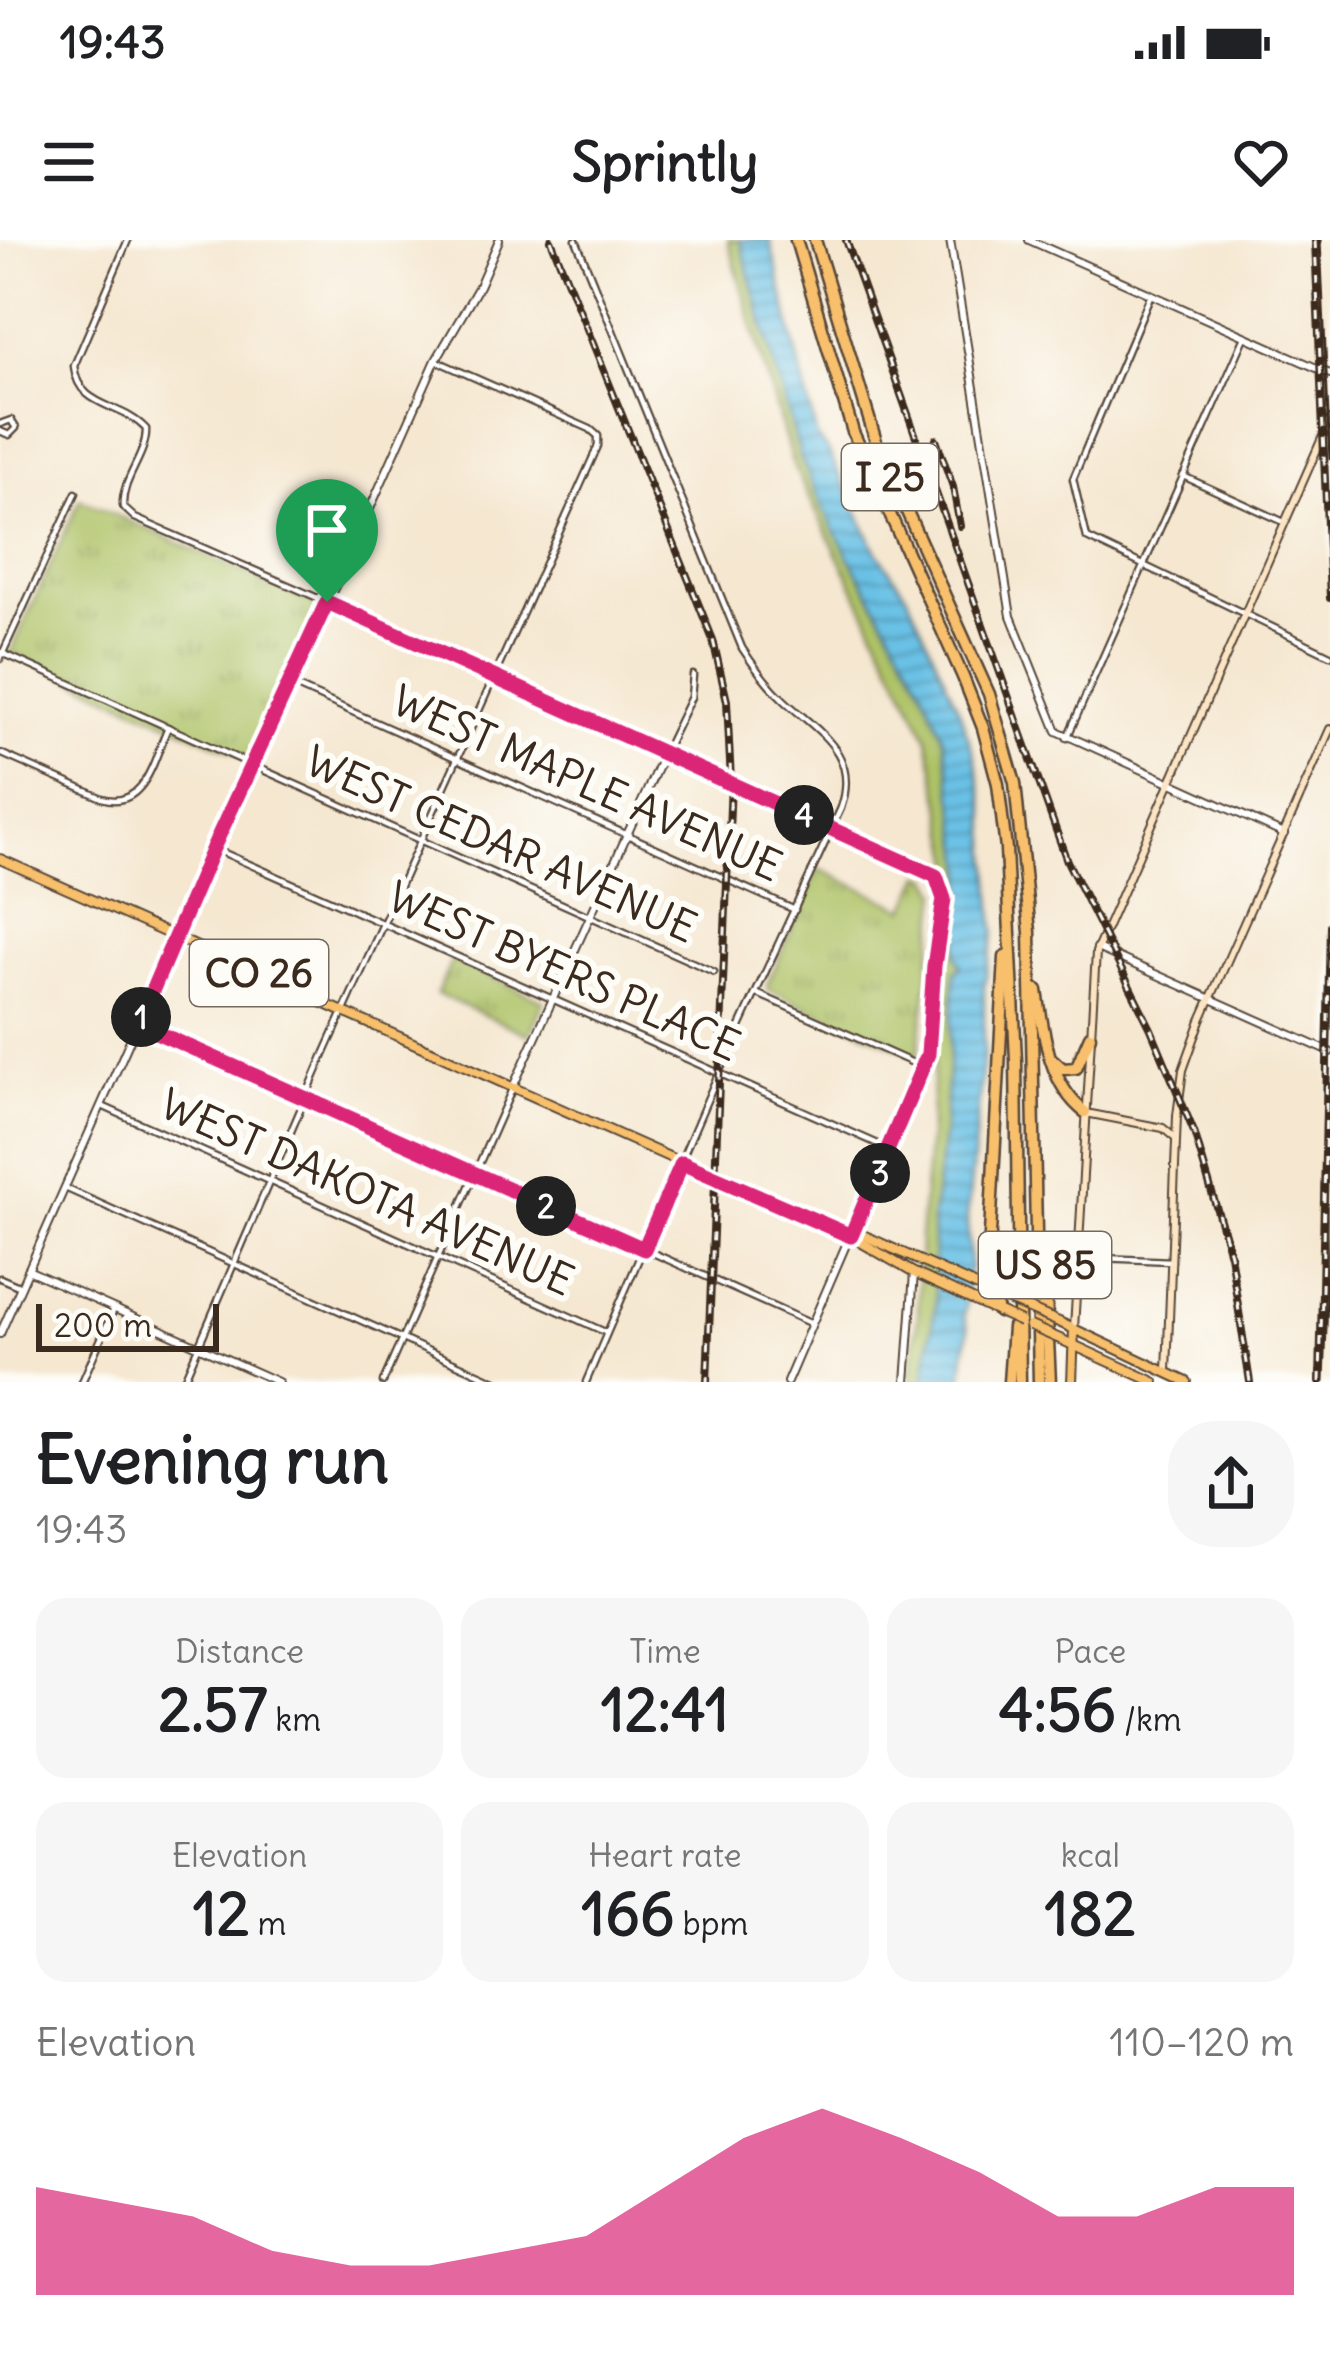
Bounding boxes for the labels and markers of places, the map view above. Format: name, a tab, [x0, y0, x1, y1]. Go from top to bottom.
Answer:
pin	[276, 479, 378, 602]
pin: 4	[774, 785, 834, 845]
pin: 1	[111, 987, 171, 1047]
pin: 3	[850, 1143, 910, 1203]
pin: 2	[516, 1176, 576, 1236]

